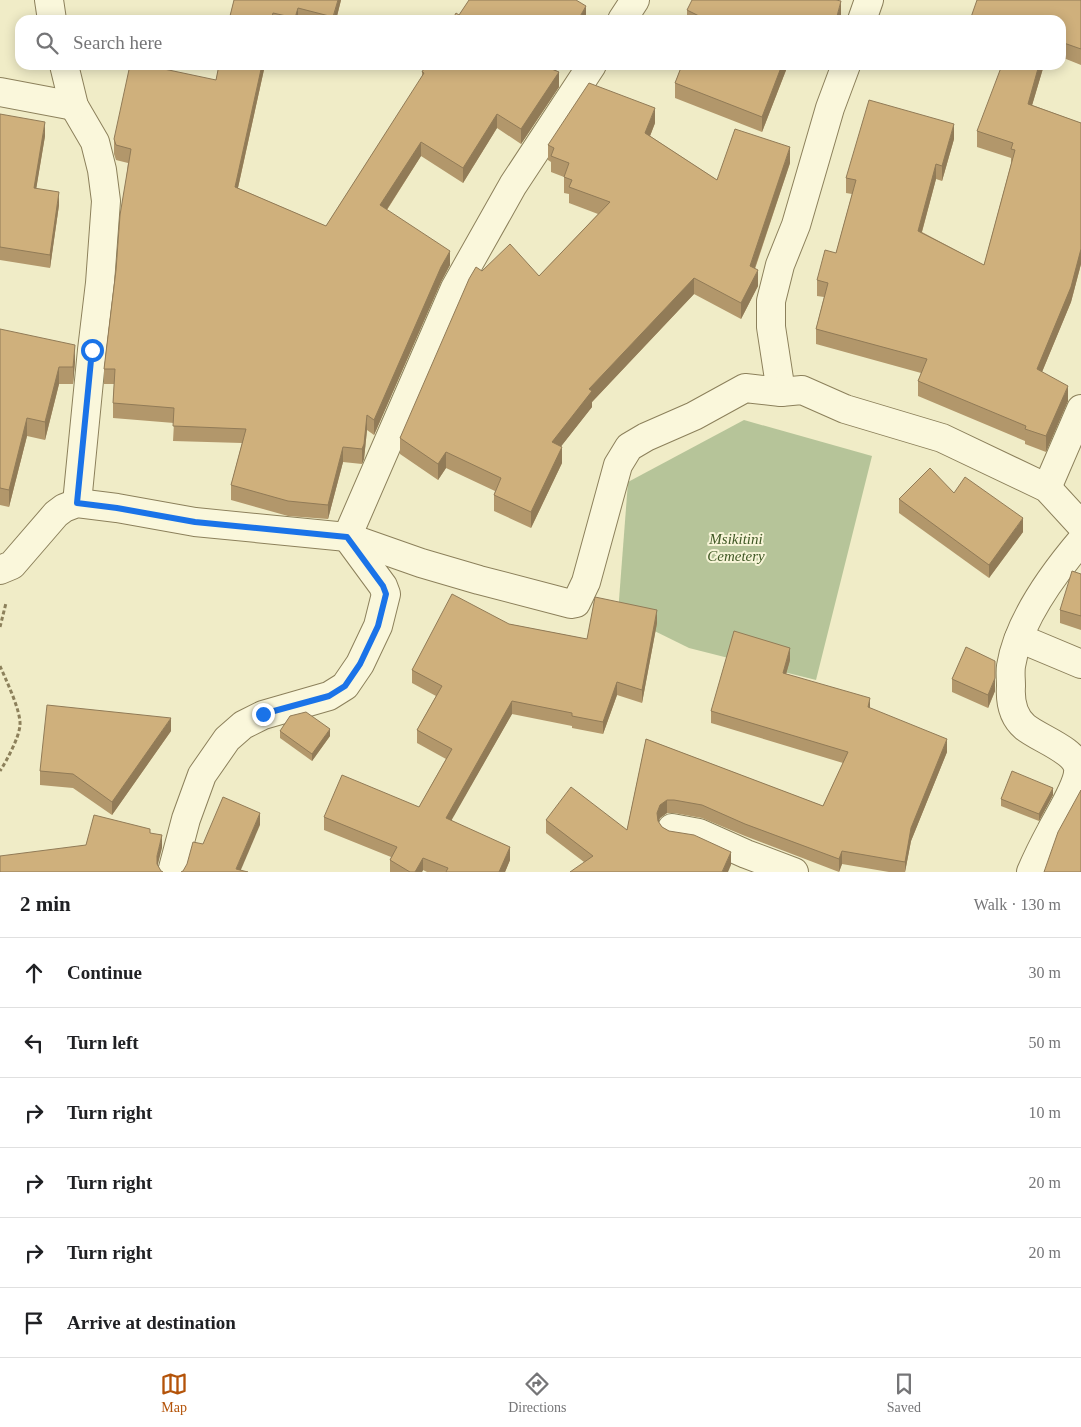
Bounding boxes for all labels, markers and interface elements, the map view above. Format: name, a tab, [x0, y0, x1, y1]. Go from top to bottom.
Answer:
search box	[15, 15, 1066, 70]
icon: search	[33, 29, 61, 57]
text: Search here	[73, 32, 162, 53]
route start	[81, 339, 104, 362]
park label: Msikitini Cemetery	[707, 531, 765, 564]
route end	[252, 703, 275, 726]
text: 2 min	[20, 892, 71, 916]
text: Walk · 130 m	[974, 896, 1061, 913]
icon: ahead	[20, 959, 48, 987]
text: Continue	[67, 962, 142, 983]
text: 30 m	[1029, 964, 1061, 981]
icon: left	[20, 1029, 48, 1057]
text: Turn left	[67, 1032, 139, 1053]
text: 50 m	[1029, 1034, 1061, 1051]
icon: right	[20, 1099, 48, 1127]
text: Turn right	[67, 1102, 152, 1123]
text: 10 m	[1029, 1104, 1061, 1121]
icon: right	[20, 1169, 48, 1197]
text: Turn right	[67, 1172, 152, 1193]
text: 20 m	[1029, 1174, 1061, 1191]
icon: right	[20, 1239, 48, 1267]
text: Turn right	[67, 1242, 152, 1263]
text: 20 m	[1029, 1244, 1061, 1261]
icon: arrive	[20, 1309, 48, 1337]
text: Arrive at destination	[67, 1312, 236, 1333]
tab: Map	[160, 1370, 188, 1416]
tab: Directions	[508, 1370, 567, 1416]
tab: Saved	[887, 1370, 921, 1416]

